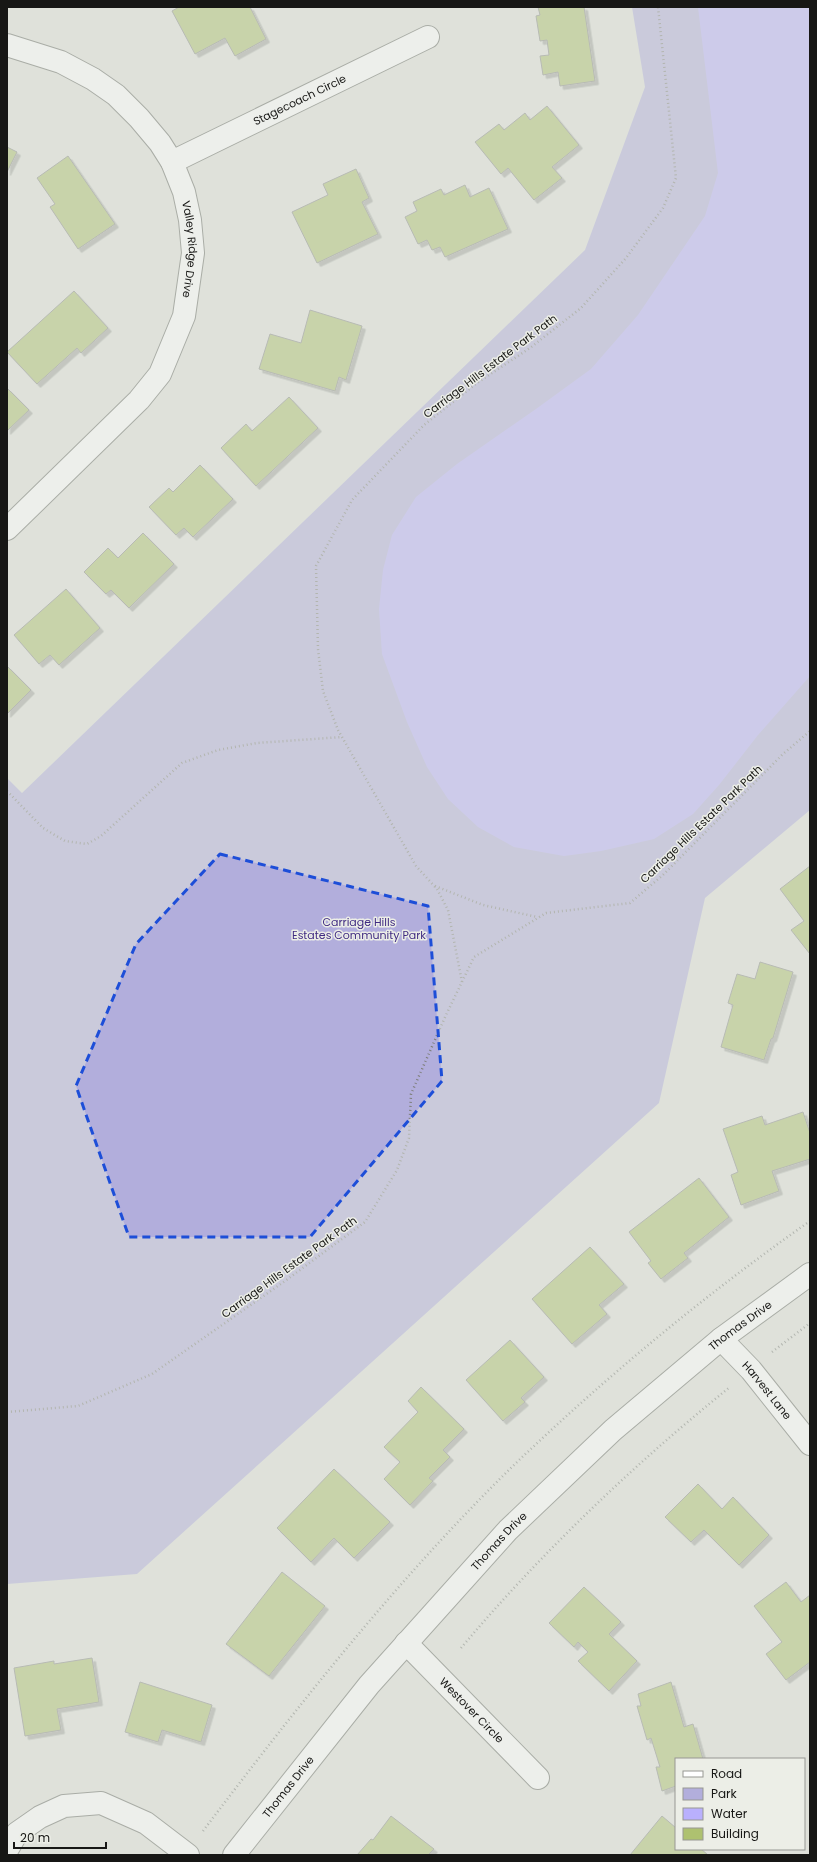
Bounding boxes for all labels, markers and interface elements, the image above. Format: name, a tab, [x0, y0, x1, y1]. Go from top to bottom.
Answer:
street label: Stagecoach Circle	[250, 70, 349, 129]
street label: Valley Ridge Drive	[178, 199, 201, 299]
street label: Carriage Hills Estate Park Path	[420, 310, 560, 422]
street label: Carriage Hills Estate Park Path	[637, 761, 765, 887]
park label: Carriage Hills Estates Community Park	[292, 914, 426, 943]
street label: Carriage Hills Estate Park Path	[218, 1212, 360, 1322]
street label: Thomas Drive	[705, 1296, 775, 1354]
street label: Harvest Lane	[739, 1358, 796, 1423]
street label: Thomas Drive	[467, 1508, 531, 1574]
street label: Westover Circle	[436, 1674, 508, 1747]
street label: Thomas Drive	[258, 1752, 318, 1821]
legend	[675, 1758, 805, 1850]
text: Road	[711, 1765, 742, 1782]
text: Park	[711, 1785, 738, 1802]
text: Water	[711, 1805, 748, 1822]
scale bar	[14, 1824, 106, 1850]
text: Building	[711, 1825, 759, 1842]
text: 20 m	[20, 1829, 50, 1846]

